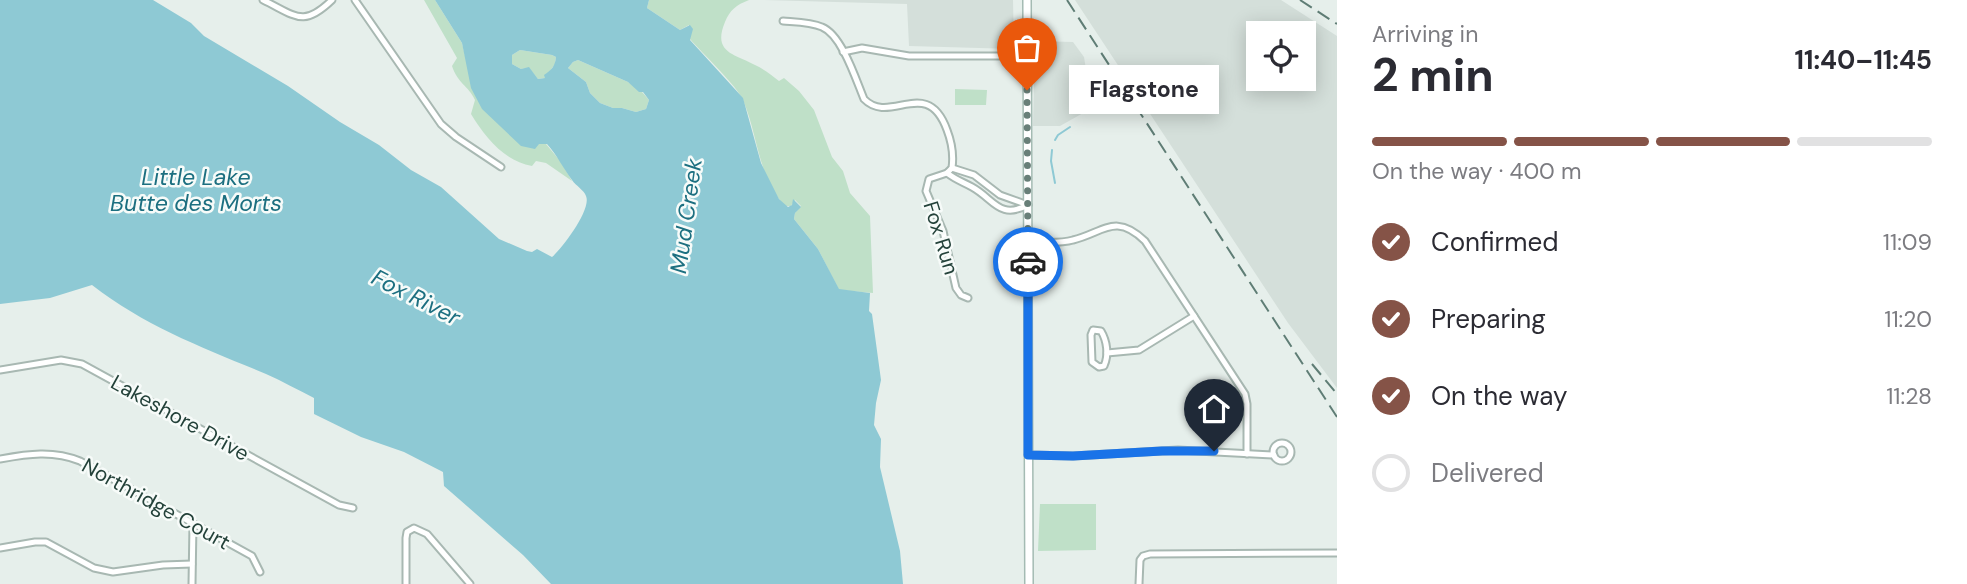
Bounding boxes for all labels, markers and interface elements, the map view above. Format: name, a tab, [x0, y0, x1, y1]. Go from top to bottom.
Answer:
pin	[997, 18, 1057, 90]
text: Arriving in	[1372, 19, 1478, 49]
map controls	[1246, 21, 1316, 91]
button: locate	[1246, 21, 1316, 91]
icon: bag	[1008, 29, 1046, 67]
text: 11:40–11:45	[1795, 43, 1932, 77]
text: 2 min	[1372, 45, 1494, 105]
callout: Flagstone	[1069, 66, 1220, 114]
text: Flagstone	[1089, 74, 1199, 104]
water label: Mud Creek	[663, 156, 709, 276]
text: On the way · 400 m	[1372, 156, 1581, 186]
water label: Little Lake Butte des Morts	[110, 162, 282, 218]
street label: Fox Run	[917, 198, 965, 278]
icon: check	[1372, 223, 1410, 261]
text: Confirmed	[1431, 225, 1558, 259]
courier	[993, 227, 1063, 297]
text: 11:09	[1883, 227, 1932, 257]
icon: car	[1009, 243, 1047, 281]
water label: Fox River	[367, 262, 467, 333]
icon: check	[1372, 300, 1410, 338]
text: Preparing	[1431, 302, 1546, 336]
text: 11:20	[1884, 304, 1932, 334]
street label: Lakeshore Drive	[106, 368, 254, 468]
icon: check	[1372, 377, 1410, 415]
pin	[1184, 379, 1244, 451]
text: On the way	[1431, 379, 1567, 413]
text: 11:28	[1886, 381, 1932, 411]
icon: home	[1195, 390, 1233, 428]
street label: Northridge Court	[77, 452, 235, 556]
text: Delivered	[1431, 456, 1544, 490]

